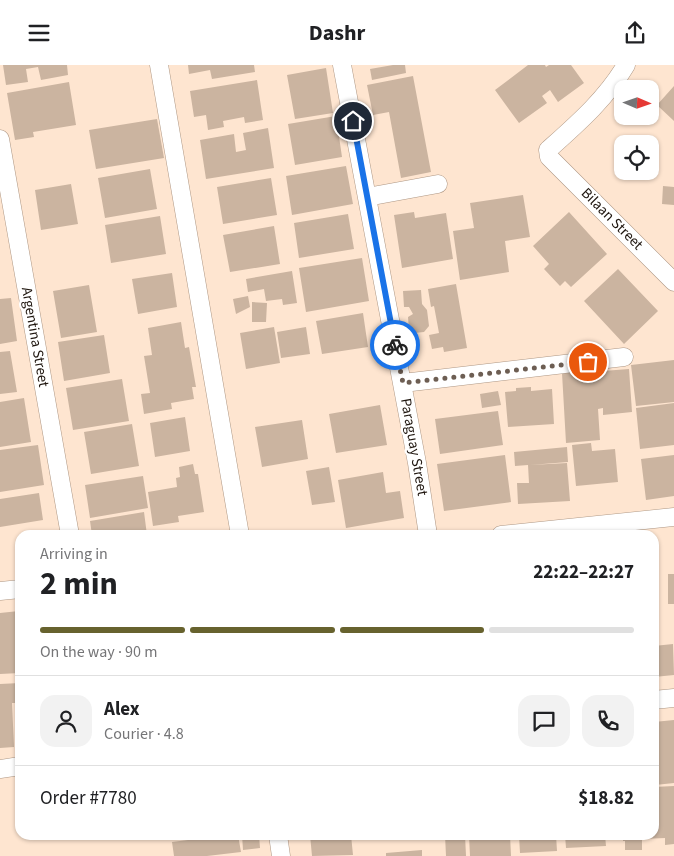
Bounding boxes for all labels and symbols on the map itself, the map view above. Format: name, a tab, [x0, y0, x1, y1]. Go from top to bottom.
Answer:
north arrow	[614, 80, 659, 125]
pin	[332, 100, 374, 142]
street label: Bilaan Street	[576, 183, 648, 255]
street label: Argentina Street	[16, 285, 54, 389]
courier	[370, 320, 420, 370]
pin	[567, 341, 609, 383]
street label: Paraguay Street	[395, 397, 433, 497]

